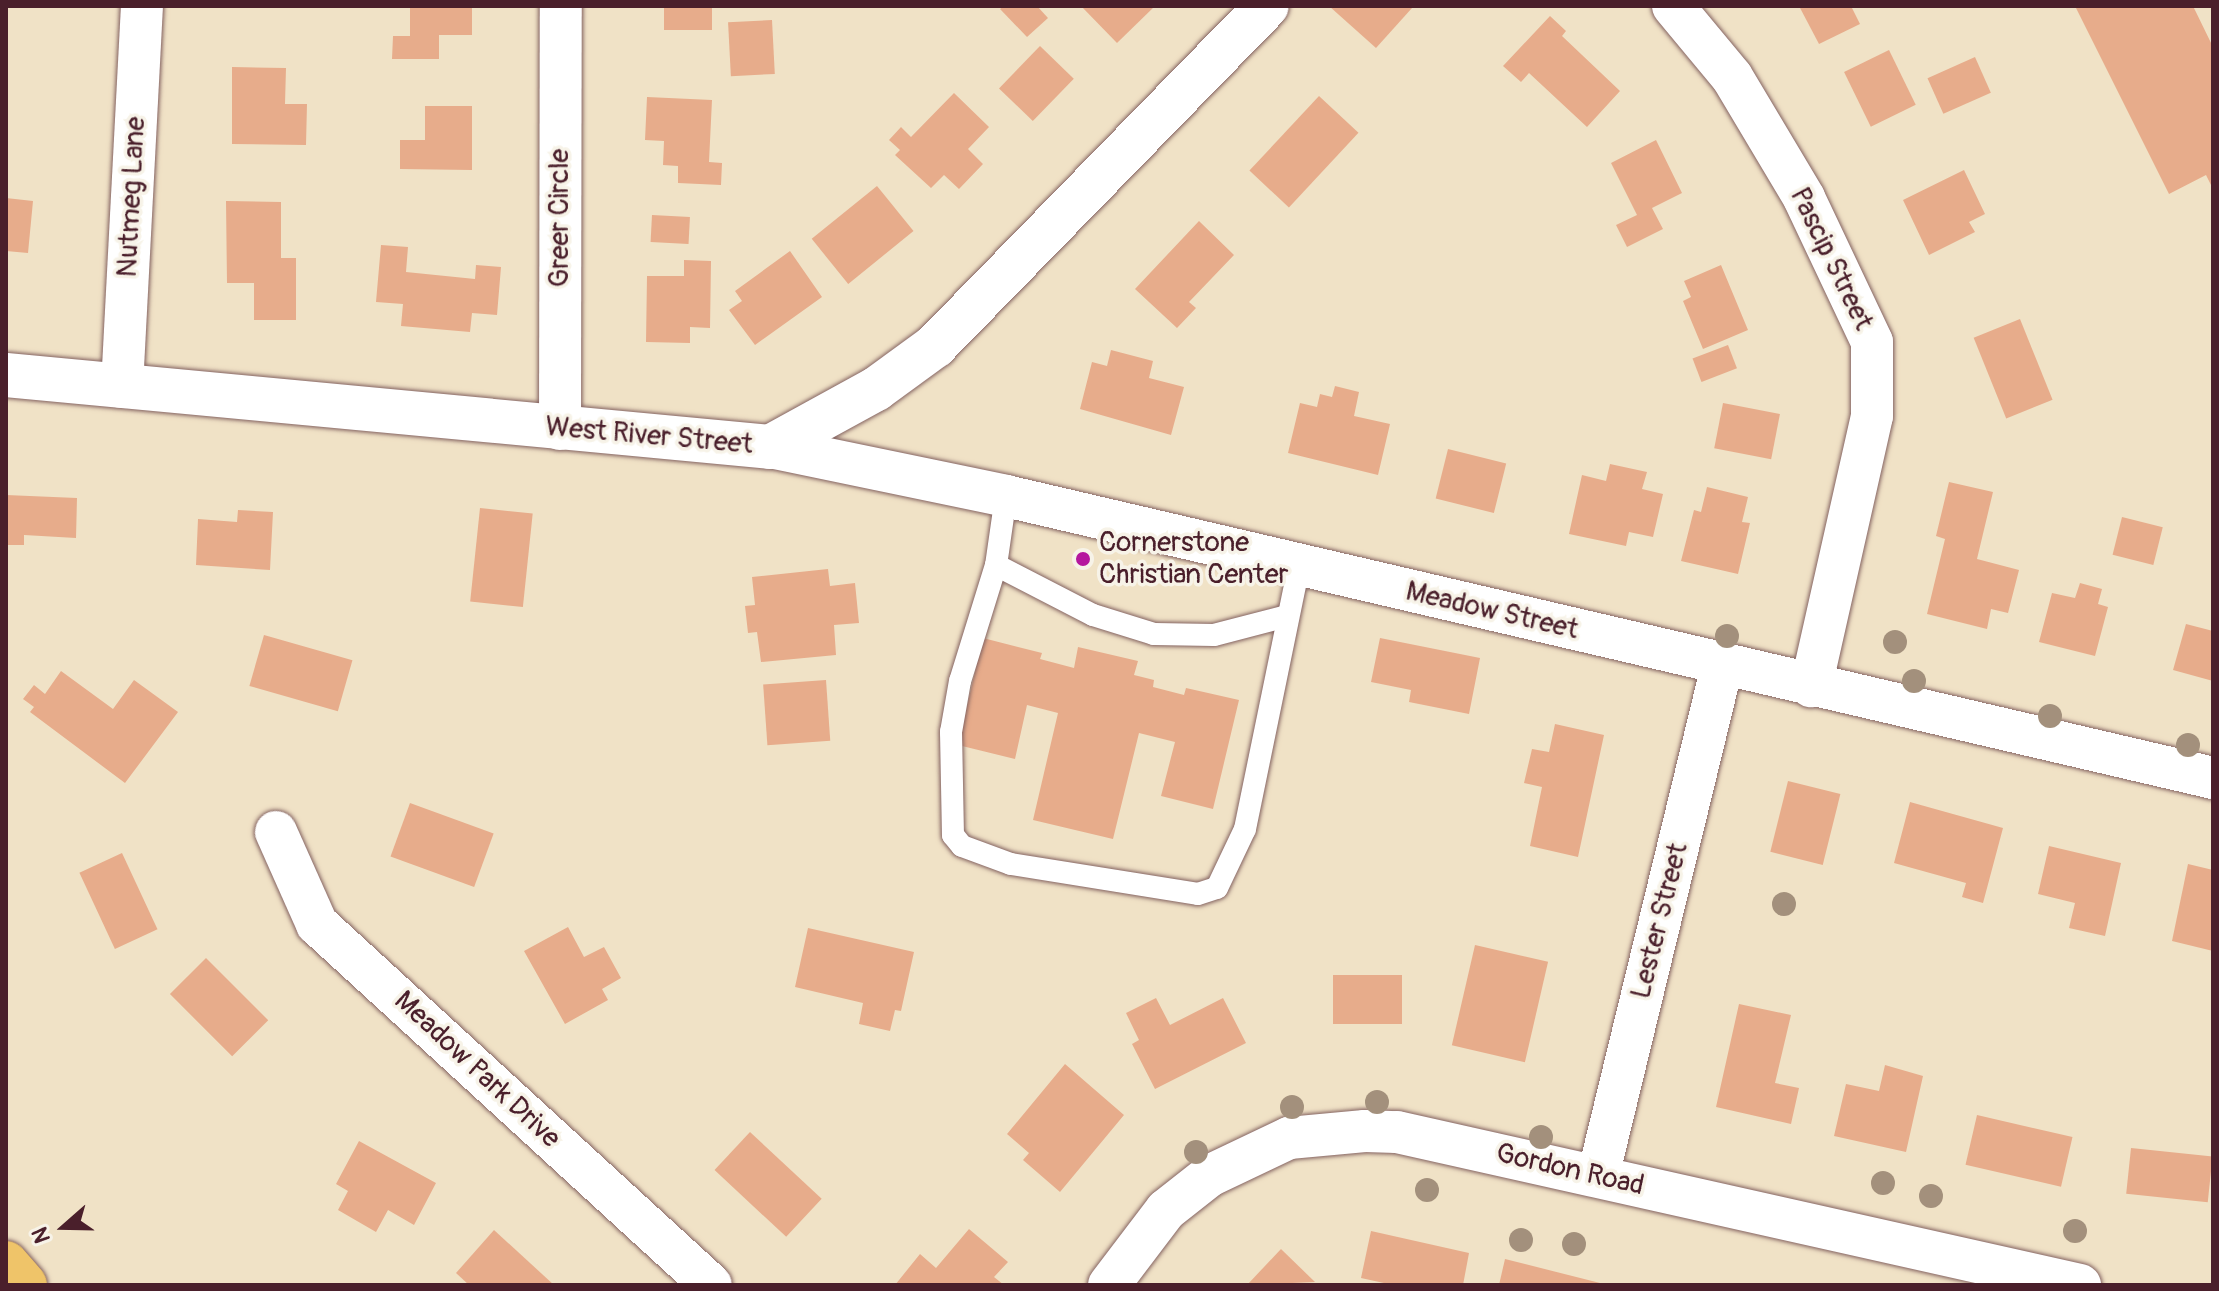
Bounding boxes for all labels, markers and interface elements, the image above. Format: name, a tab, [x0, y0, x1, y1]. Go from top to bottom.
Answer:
street label: Nutmeg Lane	[111, 116, 153, 278]
street label: Greer Circle	[543, 149, 577, 287]
street label: Pascip Street	[1782, 182, 1880, 336]
street label: West River Street	[544, 410, 754, 462]
place label: Cornerstone Christian Center	[1099, 526, 1288, 592]
marker: Cornerstone Christian Center	[1074, 550, 1092, 568]
street label: Meadow Street	[1403, 575, 1581, 647]
street label: Lester Street	[1624, 840, 1696, 1002]
street label: Meadow Park Drive	[387, 984, 567, 1156]
street label: Gordon Road	[1493, 1137, 1647, 1203]
north arrow	[24, 1187, 104, 1267]
text: N	[26, 1223, 57, 1247]

